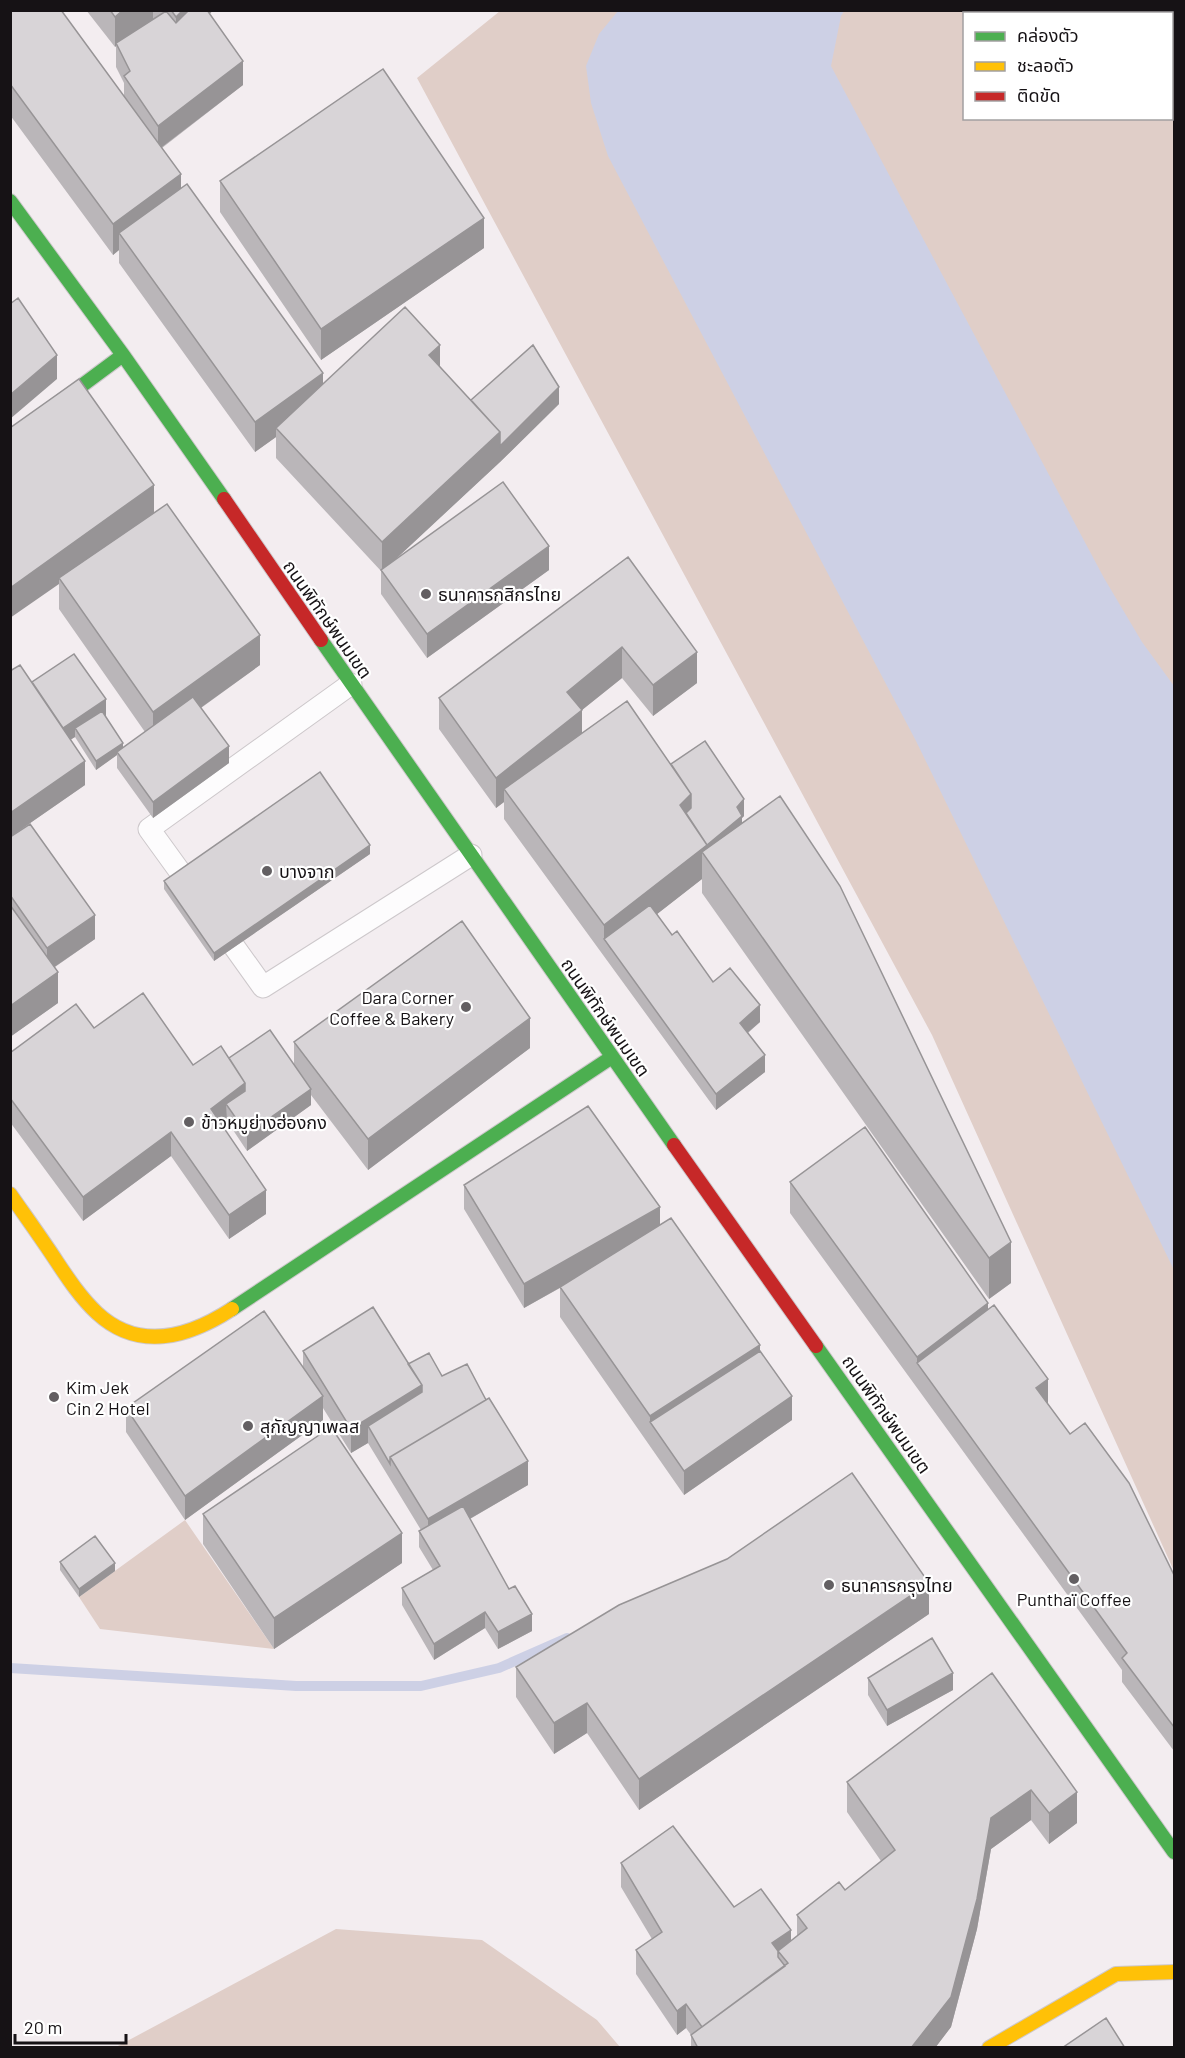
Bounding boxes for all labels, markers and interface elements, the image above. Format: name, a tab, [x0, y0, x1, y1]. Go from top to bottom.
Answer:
legend	[963, 12, 1173, 120]
text: คล่องตัว	[1017, 24, 1079, 46]
text: ชะลอตัว	[1017, 54, 1074, 76]
text: ติดขัด	[1017, 84, 1060, 106]
street label: ถนนพิทักษ์พนมเขต	[279, 555, 377, 683]
place label: ธนาคารกสิกรไทย	[438, 583, 561, 605]
marker: ธนาคารกสิกรไทย	[419, 587, 433, 601]
place label: บางจาก	[279, 860, 335, 882]
marker: บางจาก	[260, 864, 274, 878]
street label: ถนนพิทักษ์พนมเขต	[557, 953, 655, 1081]
place label: Dara Corner Coffee & Bakery	[329, 986, 454, 1029]
marker: Dara Corner Coffee & Bakery	[459, 1000, 473, 1014]
place label: ข้าวหมูย่างฮ่องกง	[201, 1111, 327, 1135]
marker: ข้าวหมูย่างฮ่องกง	[182, 1115, 196, 1129]
street label: ถนนพิทักษ์พนมเขต	[838, 1350, 936, 1478]
place label: Kim Jek Cin 2 Hotel	[66, 1376, 150, 1419]
marker: Kim Jek Cin 2 Hotel	[47, 1390, 61, 1404]
place label: สุกัญญาเพลส	[260, 1415, 359, 1438]
marker: สุกัญญาเพลส	[241, 1419, 255, 1433]
marker: Punthaï Coffee	[1067, 1572, 1081, 1586]
place label: ธนาคารกรุงไทย	[841, 1574, 953, 1597]
marker: ธนาคารกรุงไทย	[822, 1578, 836, 1592]
place label: Punthaï Coffee	[1017, 1588, 1131, 1610]
scale bar	[15, 2007, 126, 2045]
text: 20 m	[24, 2016, 62, 2038]

